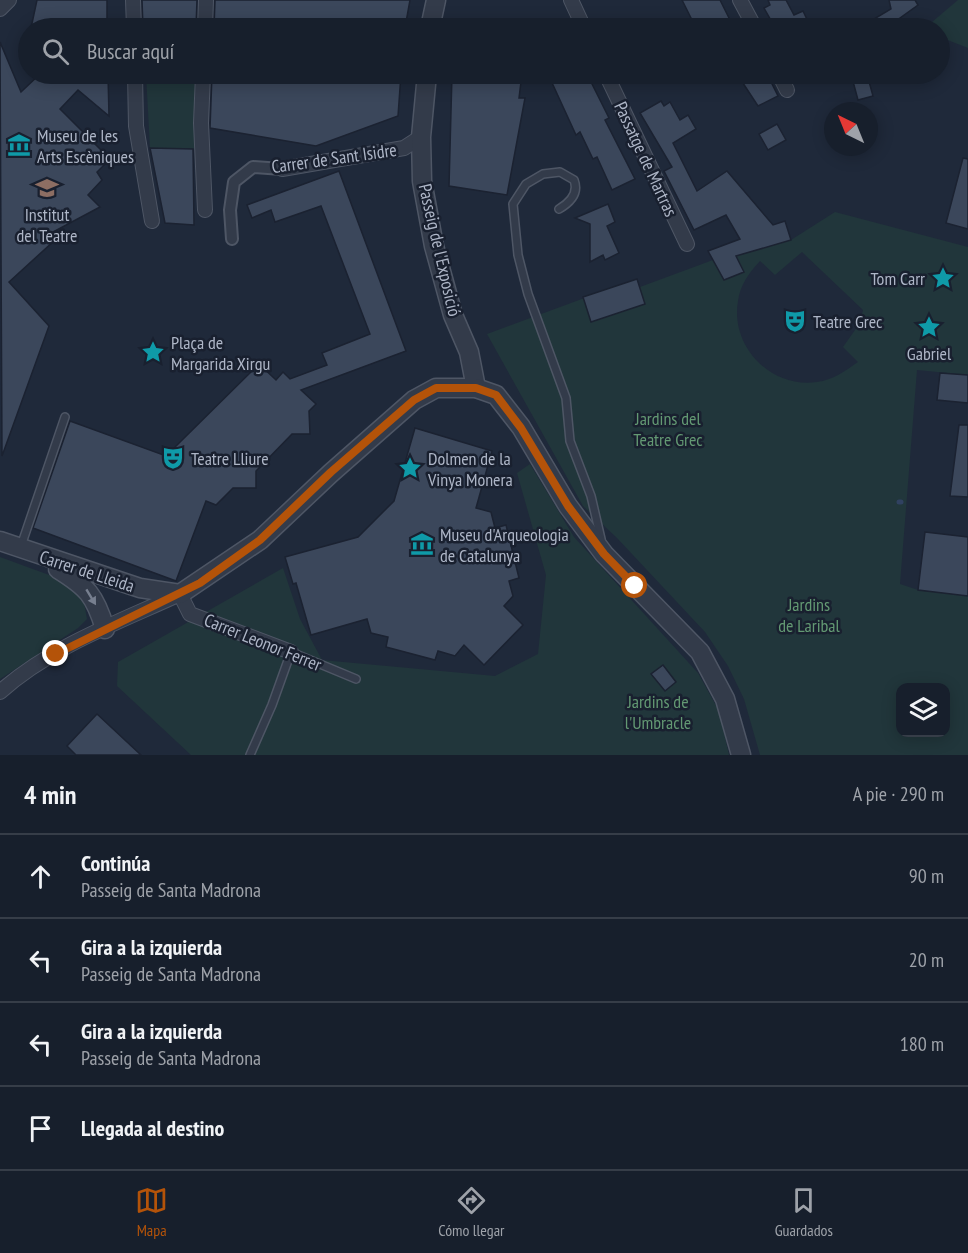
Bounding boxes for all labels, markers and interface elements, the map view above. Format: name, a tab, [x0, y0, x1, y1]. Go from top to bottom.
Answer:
search box	[18, 18, 950, 84]
icon: search	[39, 35, 72, 68]
text: Buscar aquí	[87, 37, 174, 65]
street label: Passatge de Martras	[609, 98, 683, 220]
north arrow	[824, 102, 878, 156]
place label: Museu de les Arts Escèniques	[37, 124, 134, 168]
museum icon: Museu de les Arts Escèniques	[6, 132, 32, 158]
street label: Carrer de Sant Isidre	[270, 138, 398, 178]
school or university icon: Institut del Teatre	[34, 175, 60, 201]
street label: Passeig de l'Exposició	[414, 182, 466, 319]
place label: Institut del Teatre	[17, 203, 77, 247]
place icon: Tom Carr	[930, 265, 956, 291]
place label: Tom Carr	[870, 267, 925, 290]
theatre icon: Teatre Grec	[782, 308, 808, 334]
place label: Teatre Grec	[813, 310, 883, 333]
place icon: Gabriel	[916, 314, 942, 340]
place label: Plaça de Margarida Xirgu	[171, 331, 270, 375]
place icon: Plaça de Margarida Xirgu	[140, 339, 166, 365]
place label: Gabriel	[907, 342, 952, 365]
park label: Jardins del Teatre Grec	[633, 407, 703, 451]
theatre icon: Teatre Lliure	[160, 445, 186, 471]
place label: Teatre Lliure	[191, 447, 269, 470]
place label: Dolmen de la Vinya Monera	[427, 447, 513, 491]
place icon: Dolmen de la Vinya Monera	[397, 455, 423, 481]
place label: Museu d'Arqueologia de Catalunya	[440, 523, 569, 567]
museum icon: Museu d'Arqueologia de Catalunya	[409, 531, 435, 557]
street label: Carrer de Lleida	[37, 545, 137, 597]
route start	[621, 572, 647, 598]
one-way arrow	[86, 589, 97, 605]
park label: Jardins de Laribal	[778, 593, 841, 637]
street label: Carrer Leonor Ferrer	[201, 608, 325, 676]
route end	[42, 640, 68, 666]
map controls	[896, 683, 950, 737]
button: layers	[896, 683, 950, 737]
park label: Jardins de l'Umbracle	[625, 690, 691, 734]
text: 4 min	[24, 778, 77, 811]
text: A pie · 290 m	[853, 781, 944, 807]
text: Continúa	[81, 849, 150, 877]
icon: ahead	[24, 860, 57, 893]
text: 90 m	[909, 863, 944, 889]
text: Passeig de Santa Madrona	[81, 877, 261, 903]
text: Gira a la izquierda	[81, 933, 222, 961]
icon: left	[24, 944, 57, 977]
text: 20 m	[909, 947, 944, 973]
text: Passeig de Santa Madrona	[81, 961, 261, 987]
text: Gira a la izquierda	[81, 1017, 222, 1045]
icon: left	[24, 1028, 57, 1061]
text: 180 m	[900, 1031, 944, 1057]
text: Passeig de Santa Madrona	[81, 1045, 261, 1071]
icon: arrive	[24, 1112, 57, 1145]
text: Llegada al destino	[81, 1114, 224, 1142]
tab: Mapa	[135, 1184, 168, 1240]
tab: Cómo llegar	[438, 1184, 504, 1240]
tab: Guardados	[775, 1184, 833, 1240]

